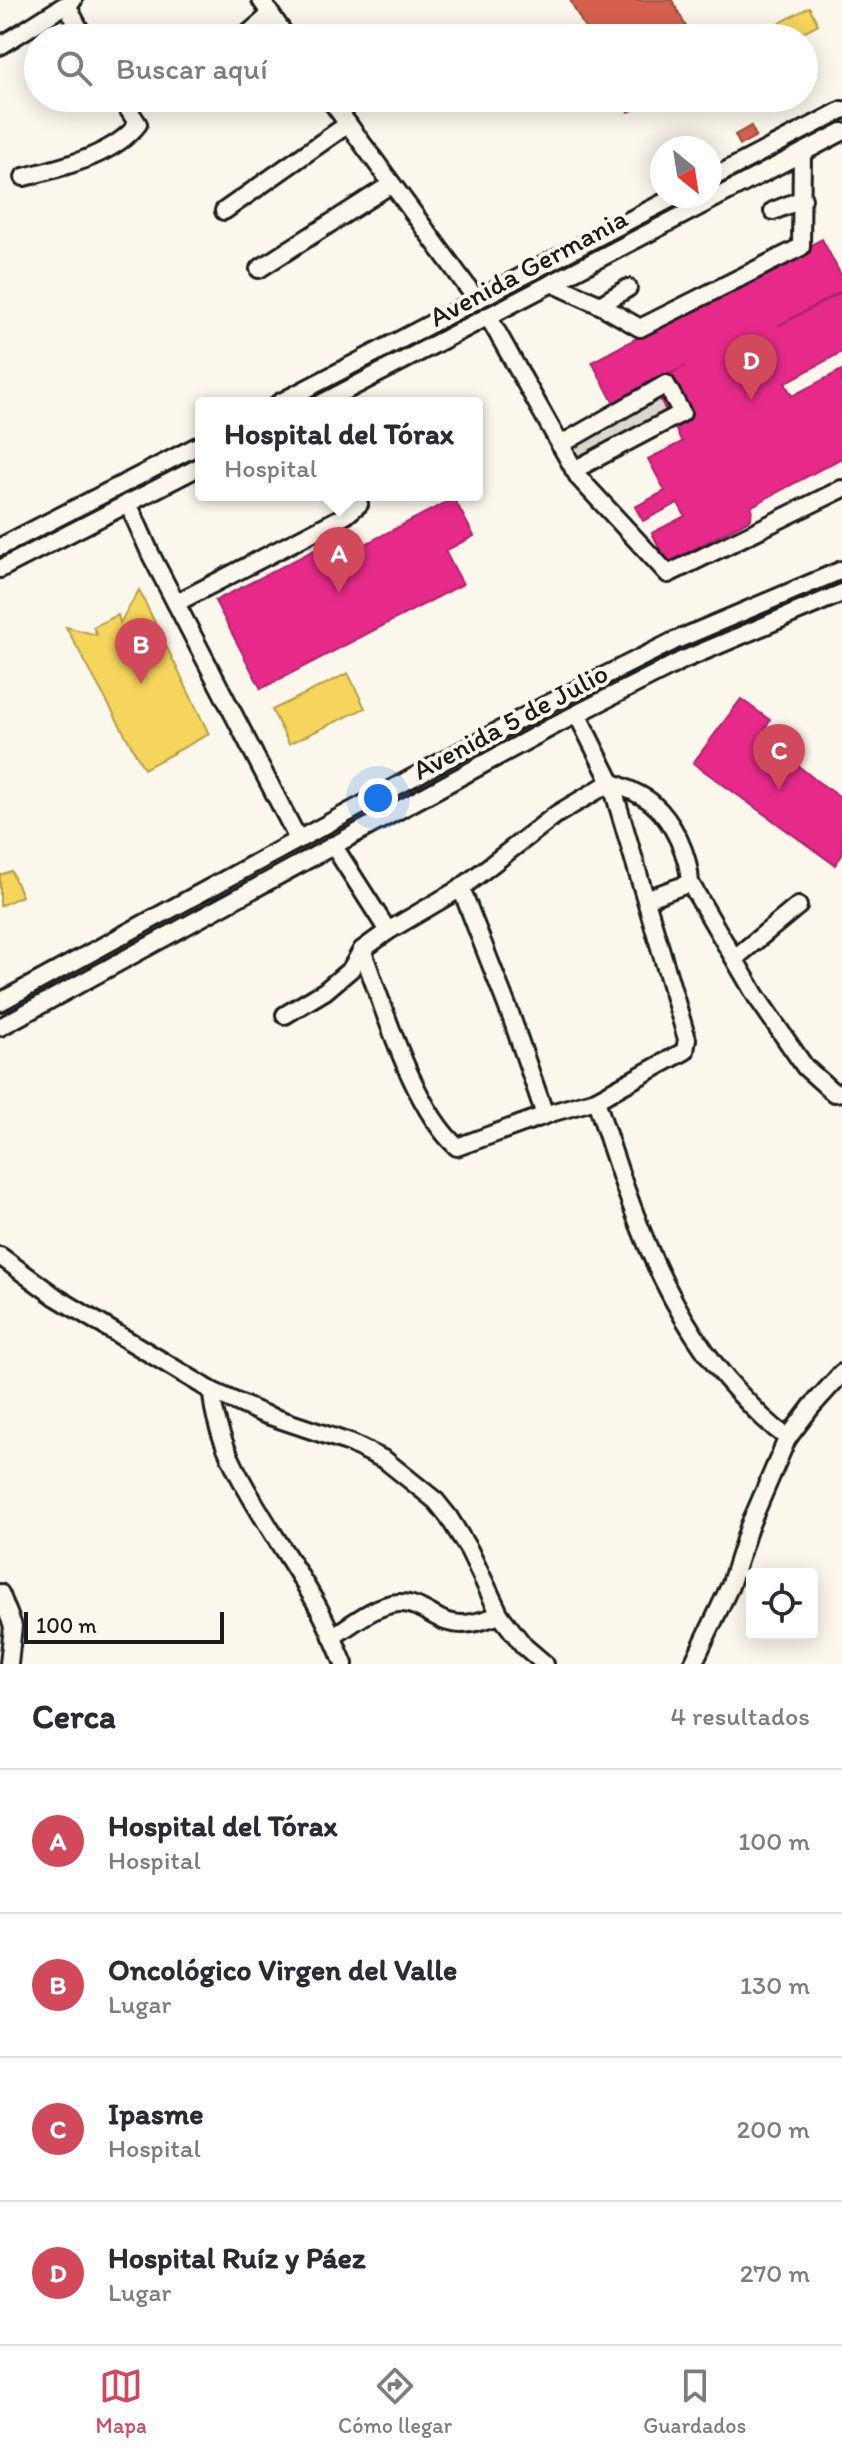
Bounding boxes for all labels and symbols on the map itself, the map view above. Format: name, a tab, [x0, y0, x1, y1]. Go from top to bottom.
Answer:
north arrow	[650, 136, 722, 208]
street label: Avenida Germania	[423, 200, 633, 334]
pin: D	[725, 334, 777, 400]
pin: A	[313, 527, 365, 593]
pin: B	[115, 618, 167, 684]
street label: Avenida 5 de Julio	[407, 655, 613, 787]
pin: C	[753, 724, 805, 790]
your location	[358, 778, 398, 818]
scale bar	[24, 1608, 224, 1644]

